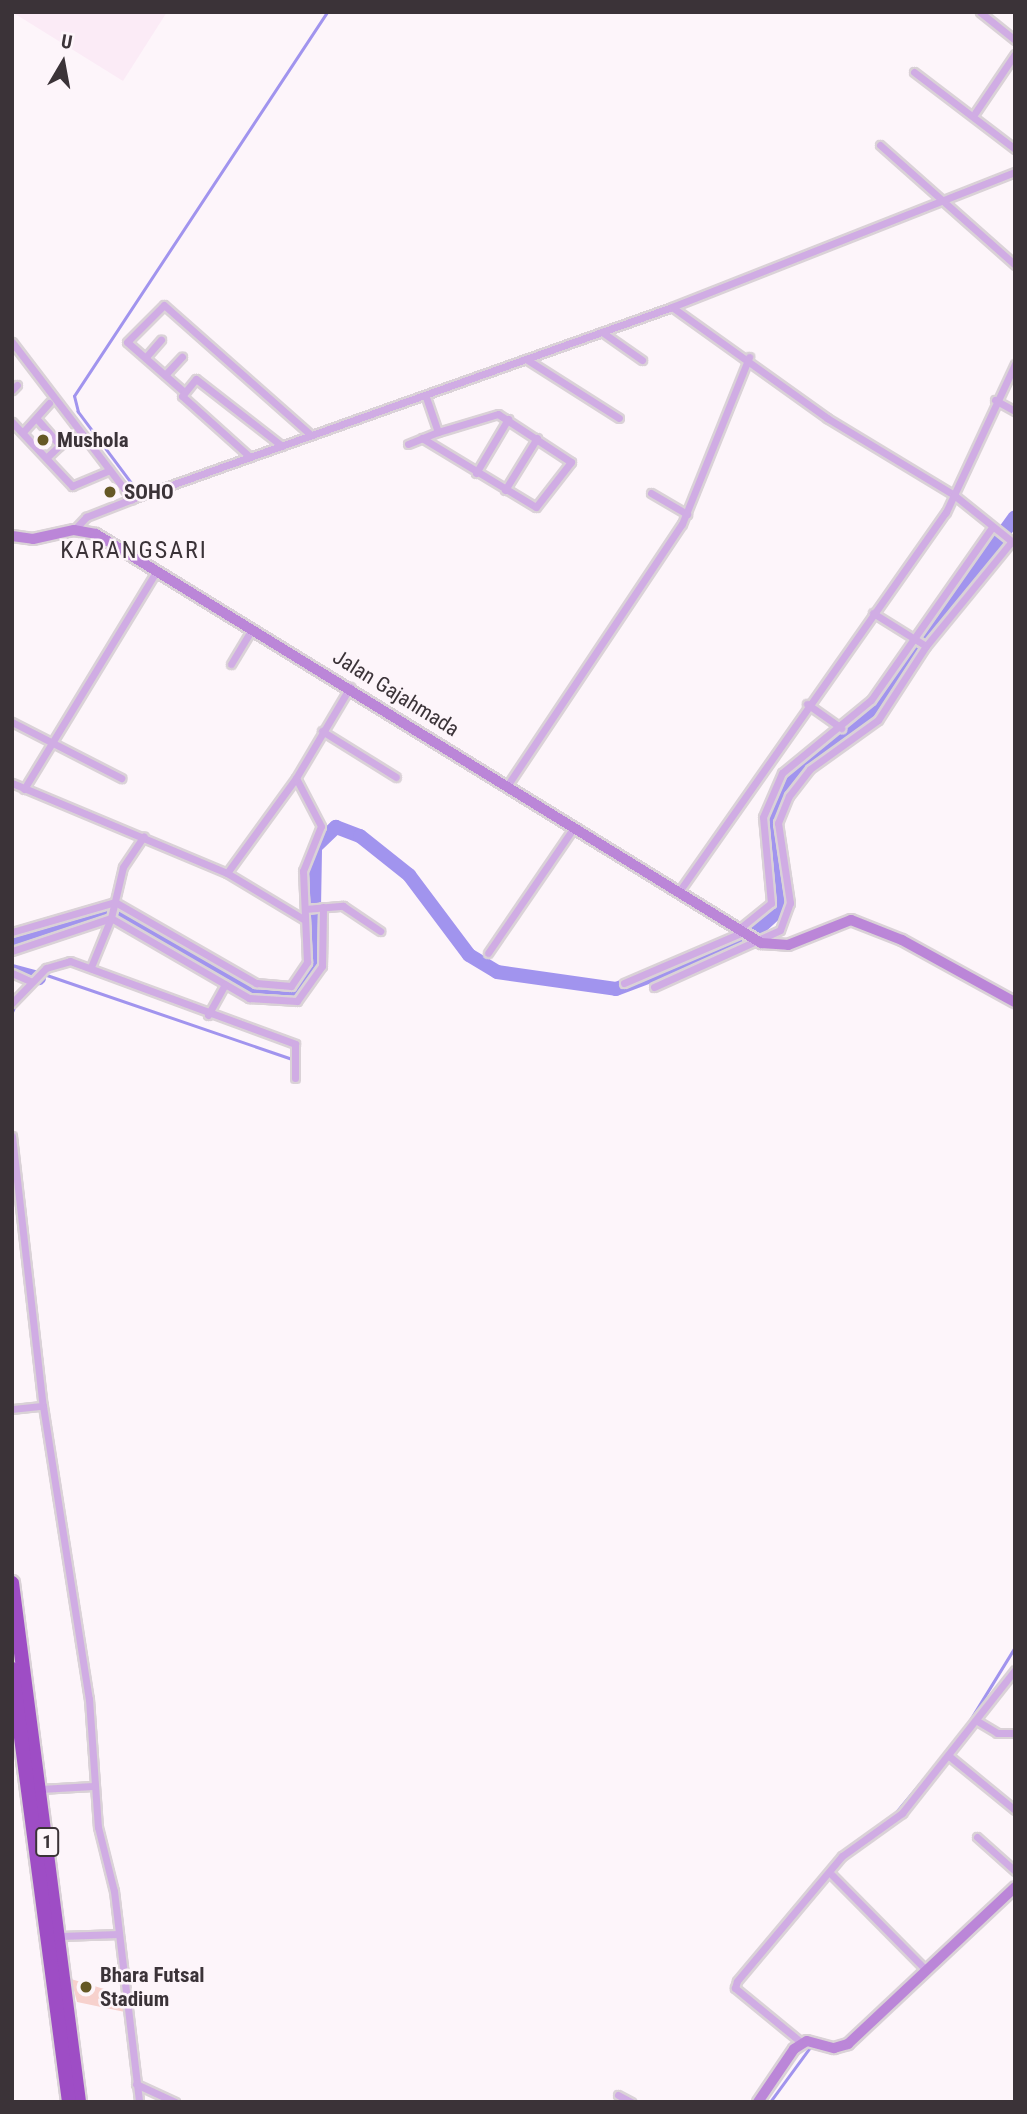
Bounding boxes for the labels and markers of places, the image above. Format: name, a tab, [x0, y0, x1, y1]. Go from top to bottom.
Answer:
place label: Mushola	[57, 427, 129, 453]
marker: Mushola	[35, 432, 51, 448]
place label: SOHO	[124, 479, 174, 505]
marker: SOHO	[102, 484, 118, 500]
place label: Bhara Futsal Stadium	[100, 1962, 205, 2012]
marker: Bhara Futsal Stadium	[78, 1979, 94, 1995]

